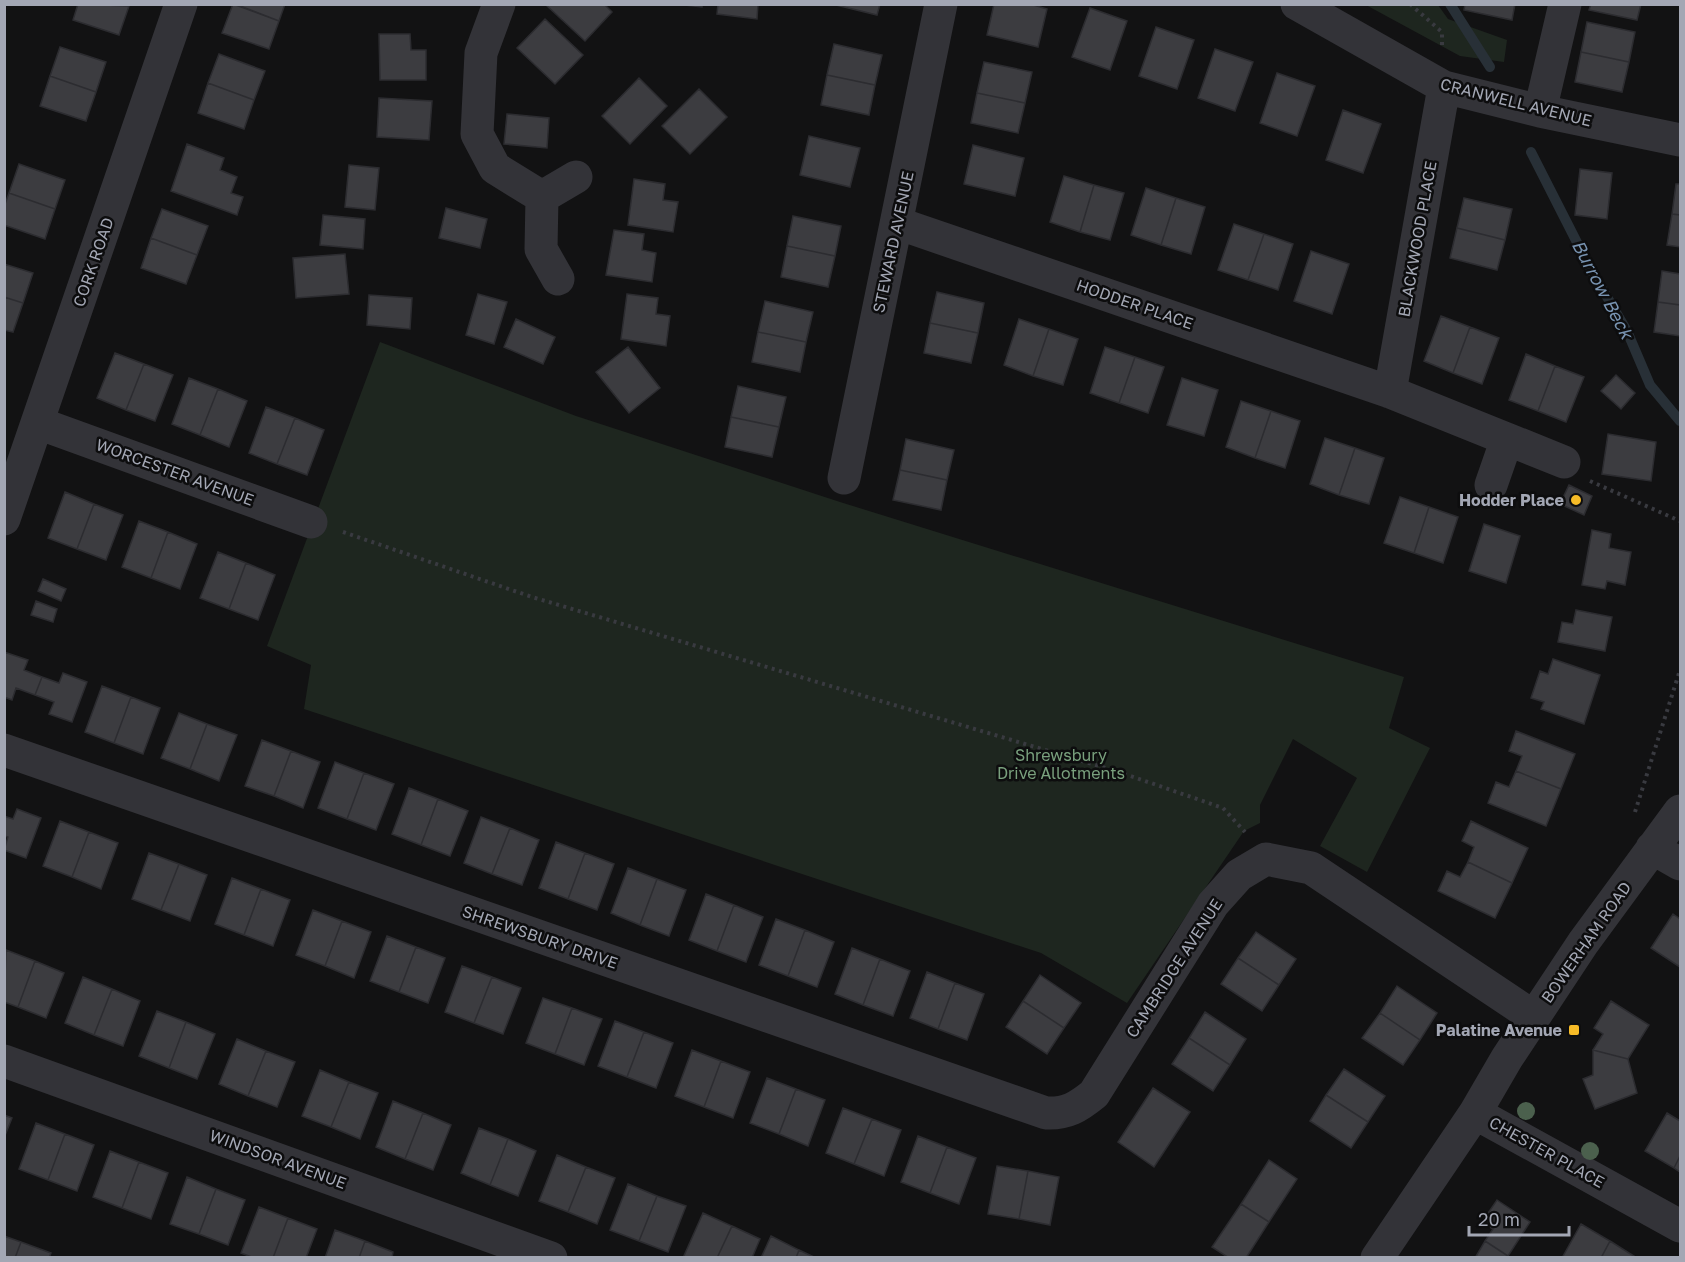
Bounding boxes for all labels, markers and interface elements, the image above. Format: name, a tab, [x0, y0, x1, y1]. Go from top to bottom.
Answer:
street label: CRANWELL AVENUE	[1438, 74, 1594, 130]
street label: BLACKWOOD PLACE	[1393, 159, 1441, 319]
street label: STEWARD AVENUE	[868, 169, 918, 315]
street label: CORK ROAD	[68, 215, 118, 309]
water label: Burrow Beck	[1568, 236, 1639, 344]
street label: HODDER PLACE	[1074, 275, 1196, 333]
street label: WORCESTER AVENUE	[93, 434, 257, 510]
place label: Hodder Place	[1459, 490, 1564, 510]
marker: Hodder Place	[1569, 493, 1583, 507]
park label: Shrewsbury Drive Allotments	[997, 745, 1125, 783]
street label: BOWERHAM ROAD	[1537, 878, 1635, 1006]
street label: CAMBRIDGE AVENUE	[1122, 895, 1226, 1041]
street label: SHREWSBURY DRIVE	[460, 901, 620, 973]
place label: Palatine Avenue	[1436, 1020, 1562, 1040]
marker: Palatine Avenue	[1567, 1023, 1581, 1037]
street label: CHESTER PLACE	[1486, 1112, 1608, 1192]
street label: WINDSOR AVENUE	[207, 1125, 349, 1193]
scale bar	[1469, 1199, 1570, 1237]
text: 20 m	[1478, 1208, 1520, 1230]

